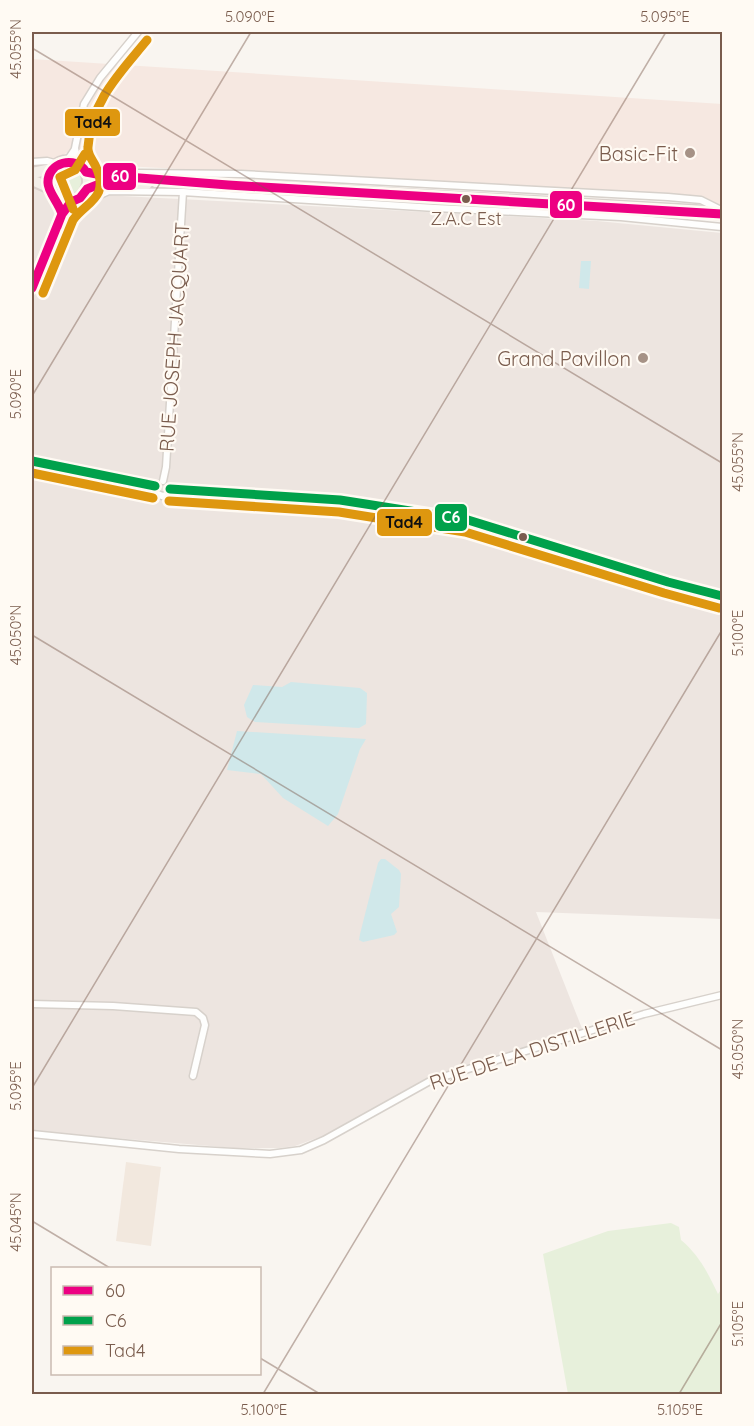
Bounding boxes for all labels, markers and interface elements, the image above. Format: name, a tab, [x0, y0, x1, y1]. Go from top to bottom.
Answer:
text: 5.090°E	[225, 7, 275, 26]
text: 5.095°E	[640, 7, 690, 26]
text: 45.055°N	[6, 19, 25, 79]
line badge: Tad4	[64, 108, 121, 137]
text: Tad4	[74, 112, 113, 132]
place label: Basic-Fit	[599, 141, 678, 166]
marker: Basic-Fit	[683, 146, 697, 160]
line badge: 60	[102, 162, 137, 191]
text: 60	[111, 166, 130, 186]
line badge: 60	[549, 190, 583, 219]
marker: Z.A.C Est	[460, 193, 472, 205]
text: 60	[557, 195, 576, 215]
place label: Z.A.C Est	[430, 207, 502, 230]
street label: RUE JOSEPH JACQUART	[153, 221, 195, 453]
place label: Grand Pavillon	[497, 346, 631, 371]
marker: Grand Pavillon	[636, 351, 650, 365]
text: 5.090°E	[6, 369, 25, 419]
text: 45.055°N	[728, 432, 747, 492]
line badge: C6	[434, 503, 468, 532]
text: C6	[442, 507, 461, 527]
line badge: Tad4	[376, 508, 433, 537]
text: Tad4	[385, 512, 424, 532]
unlabelled marker	[517, 531, 529, 543]
text: 45.050°N	[6, 605, 25, 665]
text: 5.100°E	[728, 610, 747, 656]
street label: RUE DE LA DISTILLERIE	[426, 1005, 638, 1095]
text: 45.050°N	[728, 1019, 747, 1079]
text: 5.095°E	[6, 1061, 25, 1111]
text: 45.045°N	[6, 1192, 25, 1252]
legend	[51, 1267, 261, 1375]
text: 60	[105, 1279, 125, 1302]
text: 5.105°E	[728, 1301, 747, 1347]
text: C6	[105, 1309, 127, 1332]
text: Tad4	[105, 1339, 145, 1362]
text: 5.100°E	[241, 1400, 287, 1419]
text: 5.105°E	[657, 1400, 703, 1419]

